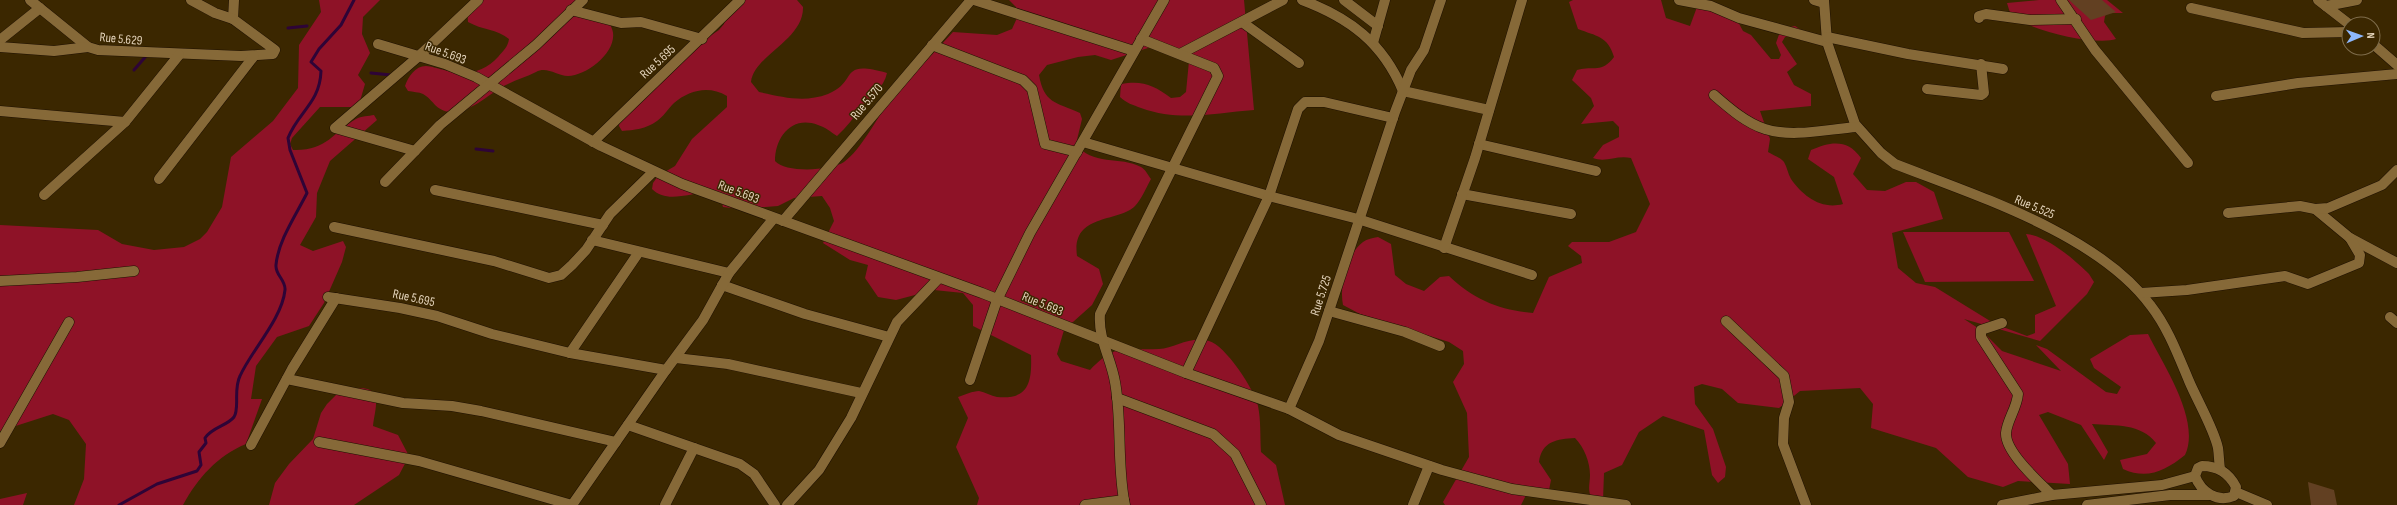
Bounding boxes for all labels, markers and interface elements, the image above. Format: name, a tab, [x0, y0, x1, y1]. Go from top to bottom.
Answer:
north arrow	[2341, 16, 2381, 56]
street label: Rue 5.629	[99, 29, 143, 49]
text: N	[2364, 33, 2377, 39]
street label: Rue 5.693	[423, 38, 469, 68]
street label: Rue 5.695	[637, 41, 679, 82]
street label: Rue 5.570	[847, 80, 887, 123]
street label: Rue 5.693	[716, 177, 762, 207]
street label: Rue 5.525	[2012, 191, 2057, 223]
street label: Rue 5.725	[1307, 273, 1335, 318]
street label: Rue 5.695	[391, 286, 436, 310]
street label: Rue 5.693	[1020, 288, 1066, 319]

